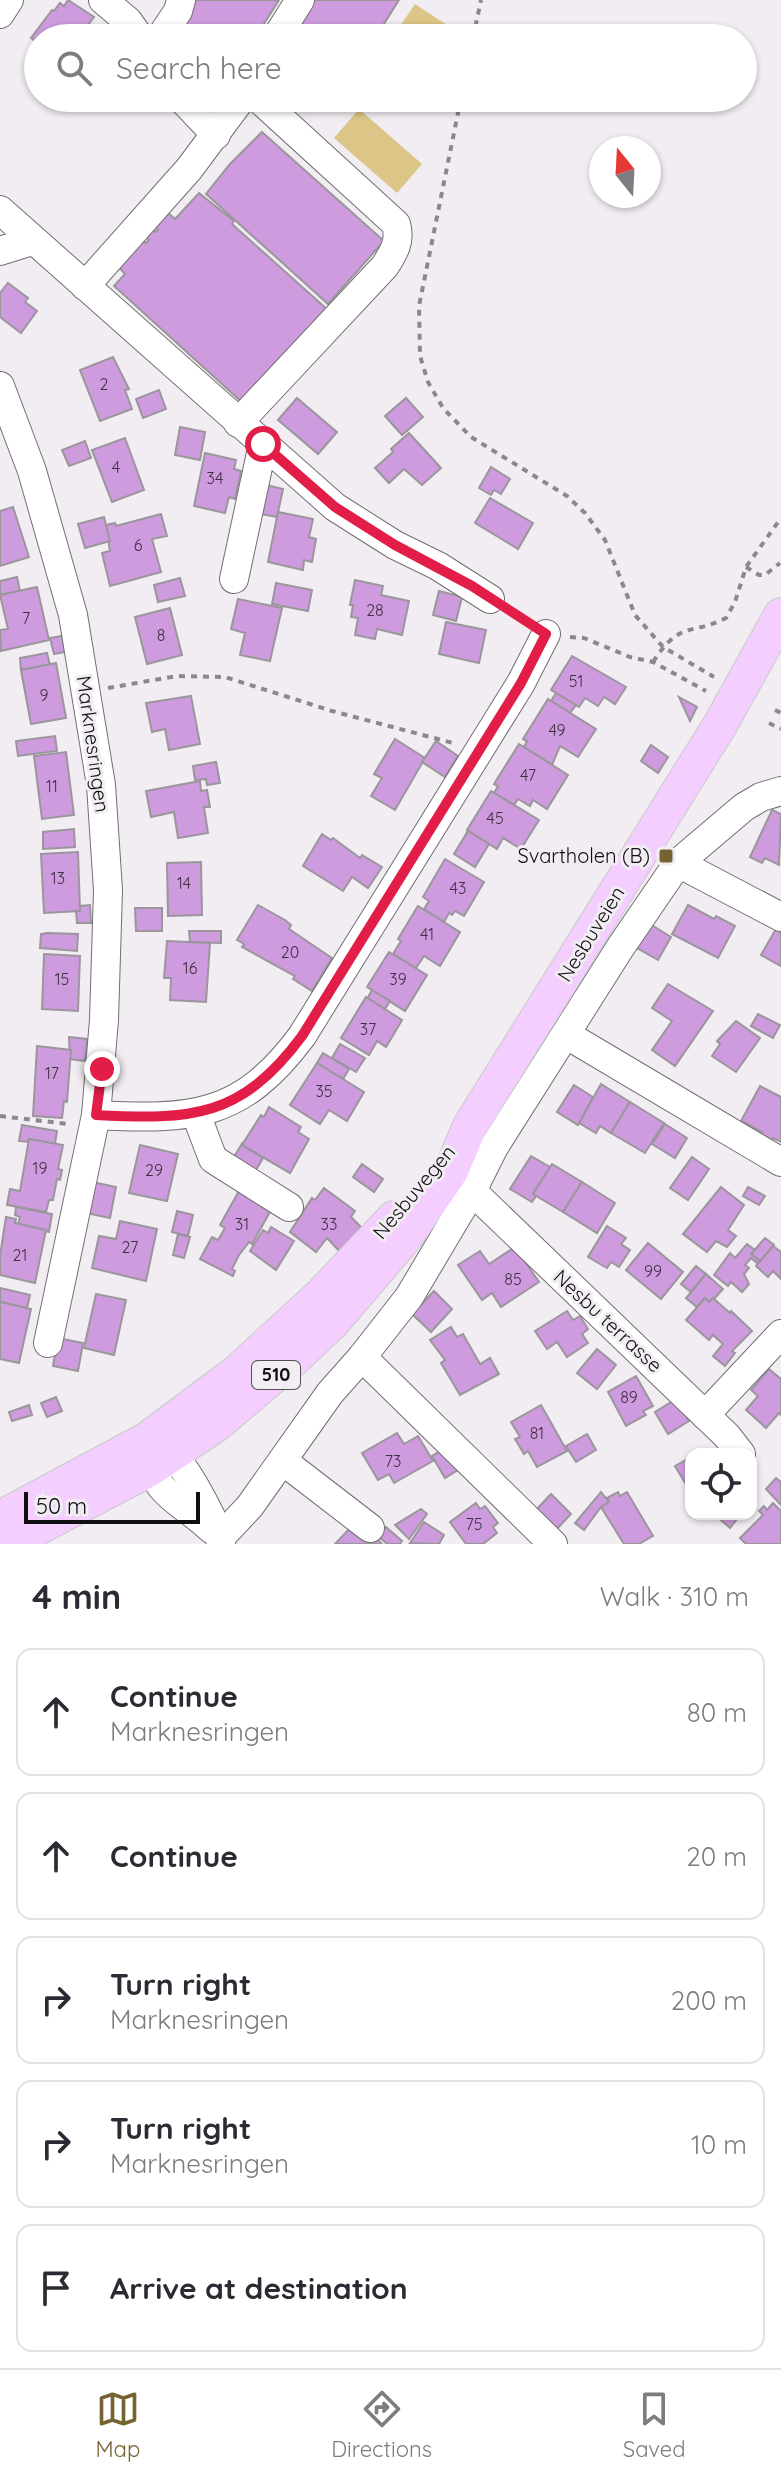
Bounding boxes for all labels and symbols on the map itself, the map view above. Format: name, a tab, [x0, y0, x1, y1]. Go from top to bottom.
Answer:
north arrow	[589, 136, 661, 208]
house number: 2	[100, 374, 109, 394]
route start	[245, 426, 281, 462]
house number: 4	[112, 457, 120, 477]
house number: 34	[207, 468, 223, 488]
house number: 6	[134, 535, 143, 555]
house number: 28	[366, 600, 384, 620]
house number: 7	[22, 608, 30, 628]
house number: 8	[157, 625, 165, 645]
house number: 51	[569, 671, 583, 691]
street label: Marknesringen	[72, 674, 115, 814]
house number: 9	[40, 685, 49, 705]
house number: 49	[548, 720, 566, 740]
house number: 47	[520, 765, 536, 785]
house number: 11	[46, 776, 58, 796]
house number: 45	[486, 808, 504, 828]
place label: Svartholen (B)	[517, 843, 650, 868]
marker: Svartholen (B)	[657, 847, 675, 865]
house number: 13	[51, 868, 65, 888]
house number: 14	[177, 873, 191, 893]
house number: 43	[450, 878, 466, 898]
street label: Nesbuveien	[551, 881, 630, 986]
house number: 41	[420, 924, 434, 944]
house number: 20	[281, 942, 299, 962]
house number: 16	[183, 958, 198, 978]
house number: 15	[55, 969, 69, 989]
house number: 39	[389, 969, 407, 989]
house number: 37	[360, 1019, 376, 1039]
route end	[84, 1051, 120, 1087]
house number: 17	[45, 1063, 59, 1083]
house number: 35	[315, 1081, 333, 1101]
street label: Nesbuvegen	[367, 1139, 460, 1244]
house number: 19	[33, 1158, 47, 1178]
house number: 29	[145, 1160, 163, 1180]
house number: 31	[235, 1214, 249, 1234]
house number: 33	[321, 1214, 337, 1234]
house number: 27	[122, 1237, 138, 1257]
house number: 21	[13, 1245, 27, 1265]
house number: 99	[644, 1261, 662, 1281]
street label: Nesbu terrasse	[549, 1264, 668, 1377]
house number: 85	[504, 1269, 522, 1289]
road number: 510	[252, 1361, 300, 1389]
house number: 89	[620, 1387, 638, 1407]
house number: 81	[530, 1423, 544, 1443]
house number: 73	[385, 1451, 401, 1471]
scale bar	[24, 1488, 200, 1524]
house number: 75	[466, 1514, 482, 1534]

